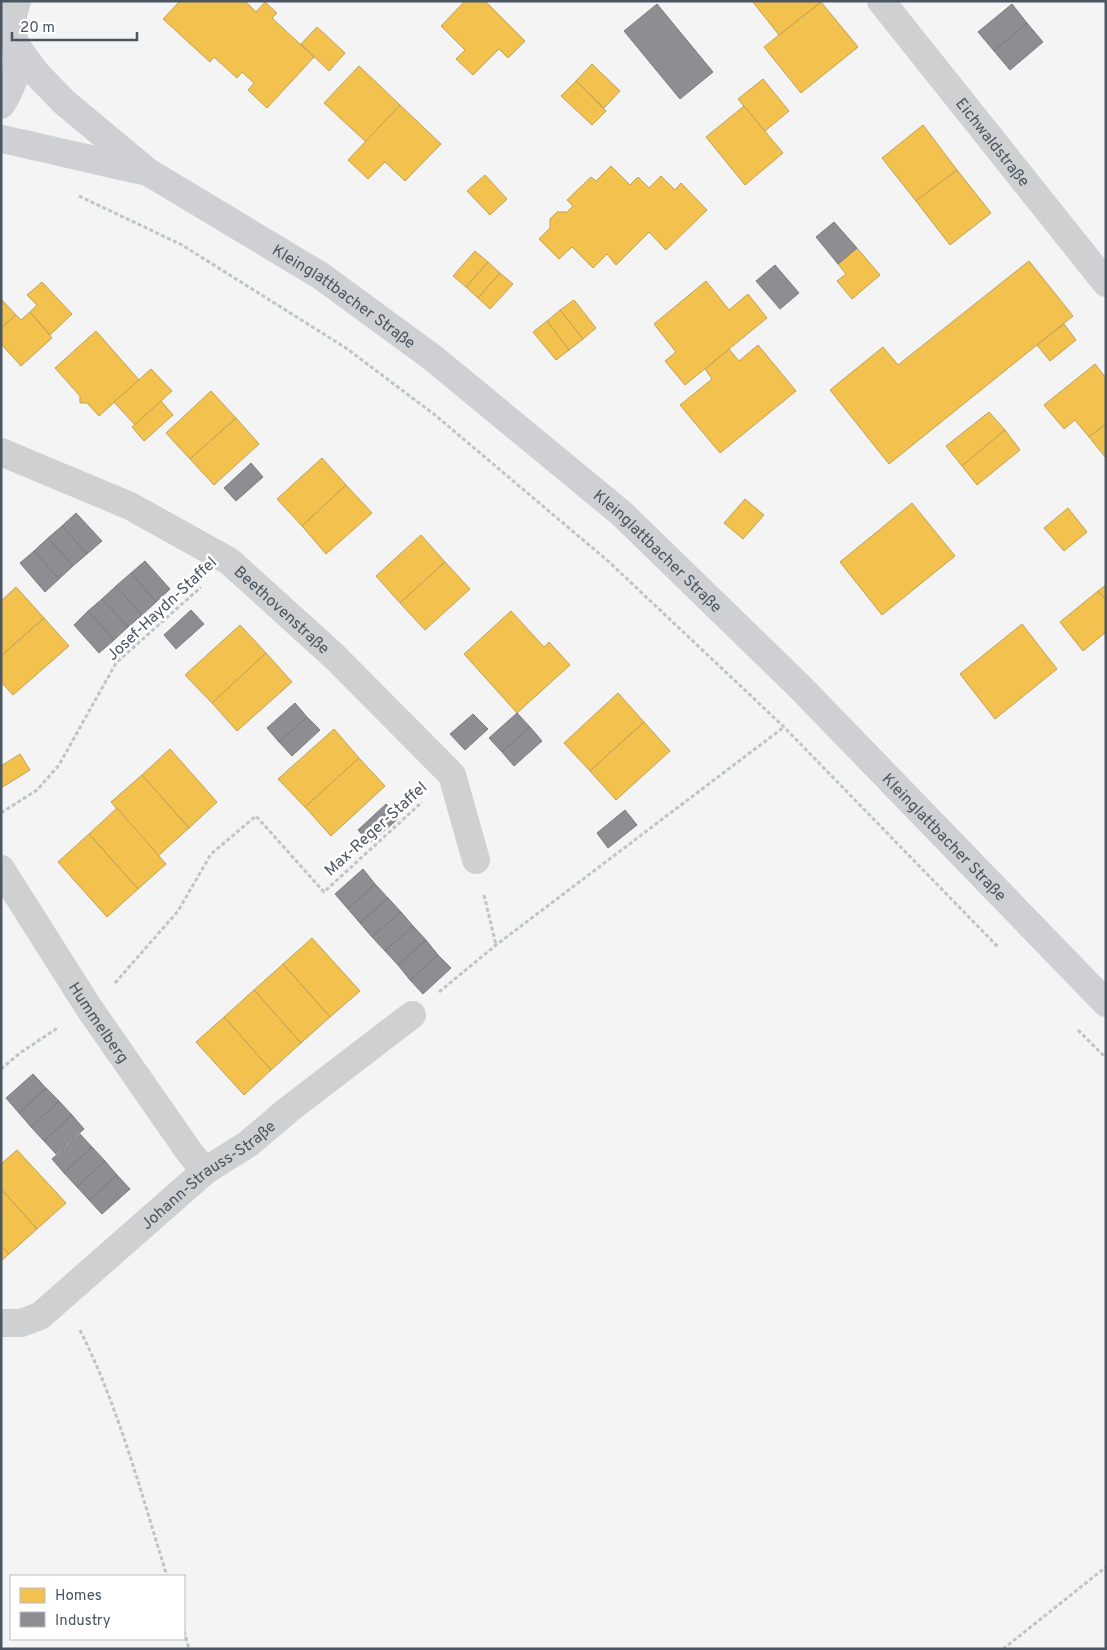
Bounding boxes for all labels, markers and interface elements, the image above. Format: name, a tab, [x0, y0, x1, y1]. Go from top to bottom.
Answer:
scale bar	[12, 10, 138, 42]
text: 20 m	[20, 19, 55, 38]
street label: Eichwaldstraße	[950, 95, 1033, 191]
street label: Kleinglattbacher Straße	[268, 241, 419, 354]
street label: Kleinglattbacher Straße	[588, 486, 725, 618]
street label: Josef-Haydn-Staffel	[103, 553, 222, 666]
street label: Beethovenstraße	[229, 562, 333, 659]
street label: Kleinglattbacher Straße	[877, 770, 1010, 906]
street label: Max-Reger-Staffel	[321, 778, 432, 881]
street label: Hummelberg	[63, 979, 132, 1068]
street label: Johann-Strauss-Straße	[137, 1117, 280, 1235]
legend	[10, 1575, 185, 1640]
text: Homes	[55, 1587, 102, 1606]
text: Industry	[55, 1612, 111, 1631]

